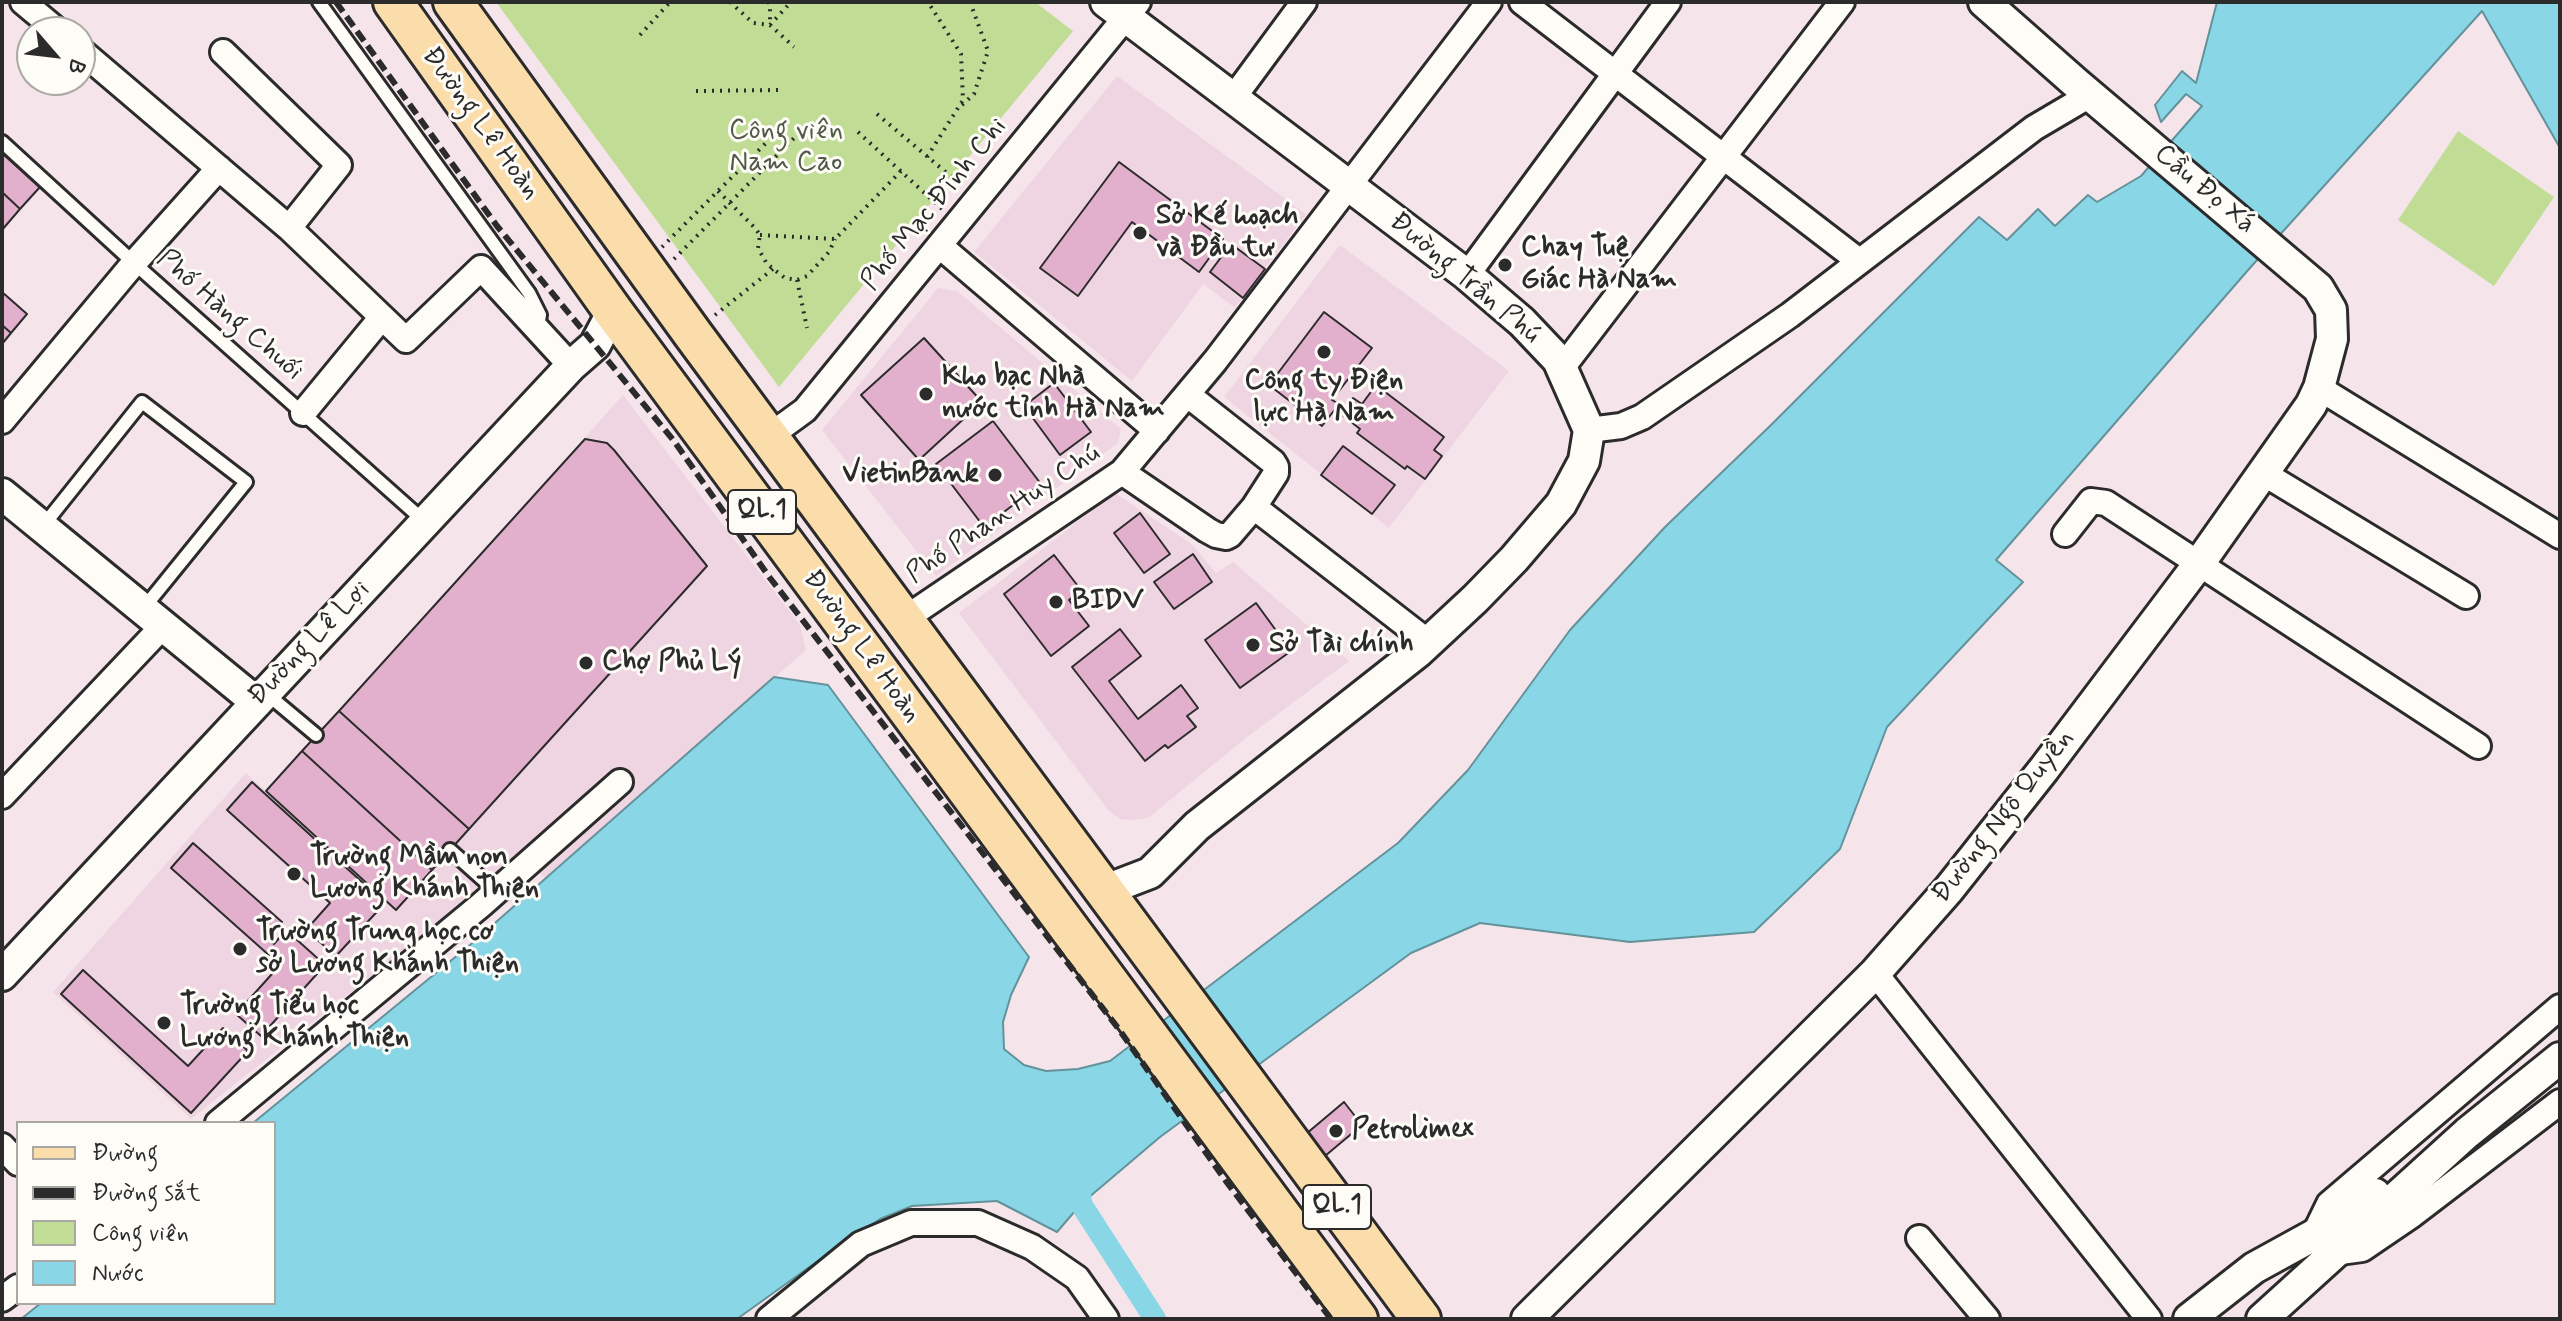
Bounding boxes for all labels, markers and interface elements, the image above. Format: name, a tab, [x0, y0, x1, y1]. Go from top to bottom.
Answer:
north arrow	[16, 16, 96, 96]
street label: Đường Lê Hoàn	[413, 41, 547, 207]
text: B	[60, 54, 91, 79]
street label: Phố Mạc Đĩnh Chi	[855, 112, 1015, 298]
park label: Công viên Nam Cao	[729, 115, 843, 181]
street label: Cầu Đọ Xá	[2146, 138, 2262, 242]
place label: Sở Kế hoạch và Đầu tư	[1156, 200, 1299, 266]
street label: Đường Trần Phú	[1382, 206, 1546, 352]
marker: Sở Kế hoạch và Đầu tư	[1131, 224, 1149, 242]
place label: Chay Tuệ Giác Hà Nam	[1521, 232, 1677, 298]
street label: Phố Hàng Chuối	[149, 243, 309, 389]
marker: Chay Tuệ Giác Hà Nam	[1496, 256, 1514, 274]
marker: Công ty Điện lực Hà Nam	[1315, 343, 1333, 361]
place label: Kho bạc Nhà nước tỉnh Hà Nam	[942, 361, 1165, 427]
place label: Công ty Điện lực Hà Nam	[1245, 365, 1403, 431]
marker: Kho bạc Nhà nước tỉnh Hà Nam	[917, 385, 935, 403]
street label: Phố Phan Huy Chú	[901, 438, 1107, 592]
place label: VietinBank	[842, 458, 979, 492]
marker: VietinBank	[986, 466, 1004, 484]
road number: QL.1	[728, 490, 796, 534]
street label: Đường Lê Hoàn	[794, 564, 928, 730]
street label: Đường Lê Lợi	[242, 574, 378, 714]
place label: BIDV	[1072, 585, 1144, 619]
marker: BIDV	[1047, 593, 1065, 611]
place label: Sở Tài chính	[1269, 628, 1414, 662]
marker: Sở Tài chính	[1244, 636, 1262, 654]
place label: Chợ Phủ Lý	[602, 646, 741, 680]
marker: Chợ Phủ Lý	[577, 654, 595, 672]
street label: Đường Ngô Quyền	[1926, 723, 2082, 911]
place label: Trường Mầm non Lương Khánh Thiện	[310, 841, 539, 907]
marker: Trường Mầm non Lương Khánh Thiện	[285, 865, 303, 883]
place label: Trường Trung học cơ sở Lương Khánh Thiện	[256, 916, 519, 982]
marker: Trường Trung học cơ sở Lương Khánh Thiện	[231, 940, 249, 958]
place label: Trường Tiểu học Lương Khánh Thiện	[180, 990, 409, 1056]
marker: Trường Tiểu học Lương Khánh Thiện	[155, 1014, 173, 1032]
place label: Petrolimex	[1352, 1114, 1474, 1148]
legend	[16, 1121, 276, 1305]
marker: Petrolimex	[1327, 1122, 1345, 1140]
text: Đường	[92, 1138, 158, 1169]
text: Đường sắt	[92, 1178, 201, 1209]
road number: QL.1	[1303, 1185, 1371, 1229]
text: Công viên	[92, 1218, 189, 1249]
text: Nước	[92, 1258, 144, 1289]

